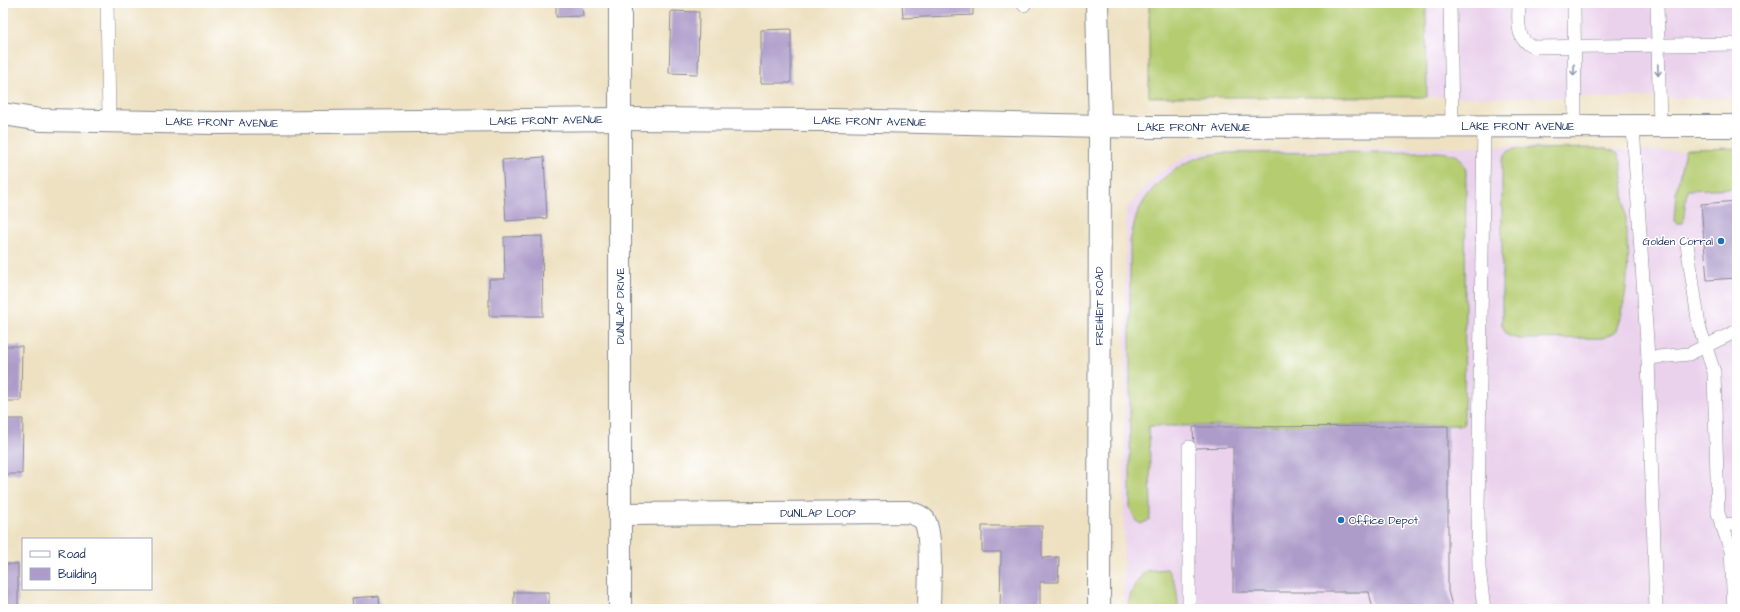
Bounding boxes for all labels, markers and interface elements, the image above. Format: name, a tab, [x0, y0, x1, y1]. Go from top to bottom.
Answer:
one-way arrow	[1570, 63, 1578, 76]
one-way arrow	[1655, 63, 1662, 76]
street label: LAKE FRONT AVENUE	[489, 112, 603, 129]
street label: LAKE FRONT AVENUE	[813, 113, 927, 130]
street label: LAKE FRONT AVENUE	[165, 114, 279, 131]
street label: LAKE FRONT AVENUE	[1461, 119, 1575, 134]
street label: LAKE FRONT AVENUE	[1137, 120, 1251, 135]
place label: Golden Corral	[1643, 234, 1713, 249]
marker: Golden Corral	[1716, 236, 1726, 246]
street label: FREIHEIT ROAD	[1092, 266, 1107, 346]
street label: DUNLAP DRIVE	[613, 267, 628, 344]
street label: DUNLAP LOOP	[780, 506, 856, 521]
place label: Office Depot	[1349, 513, 1419, 528]
marker: Office Depot	[1336, 515, 1346, 525]
legend	[22, 538, 152, 590]
text: Road	[58, 546, 86, 563]
text: Building	[58, 566, 96, 584]

